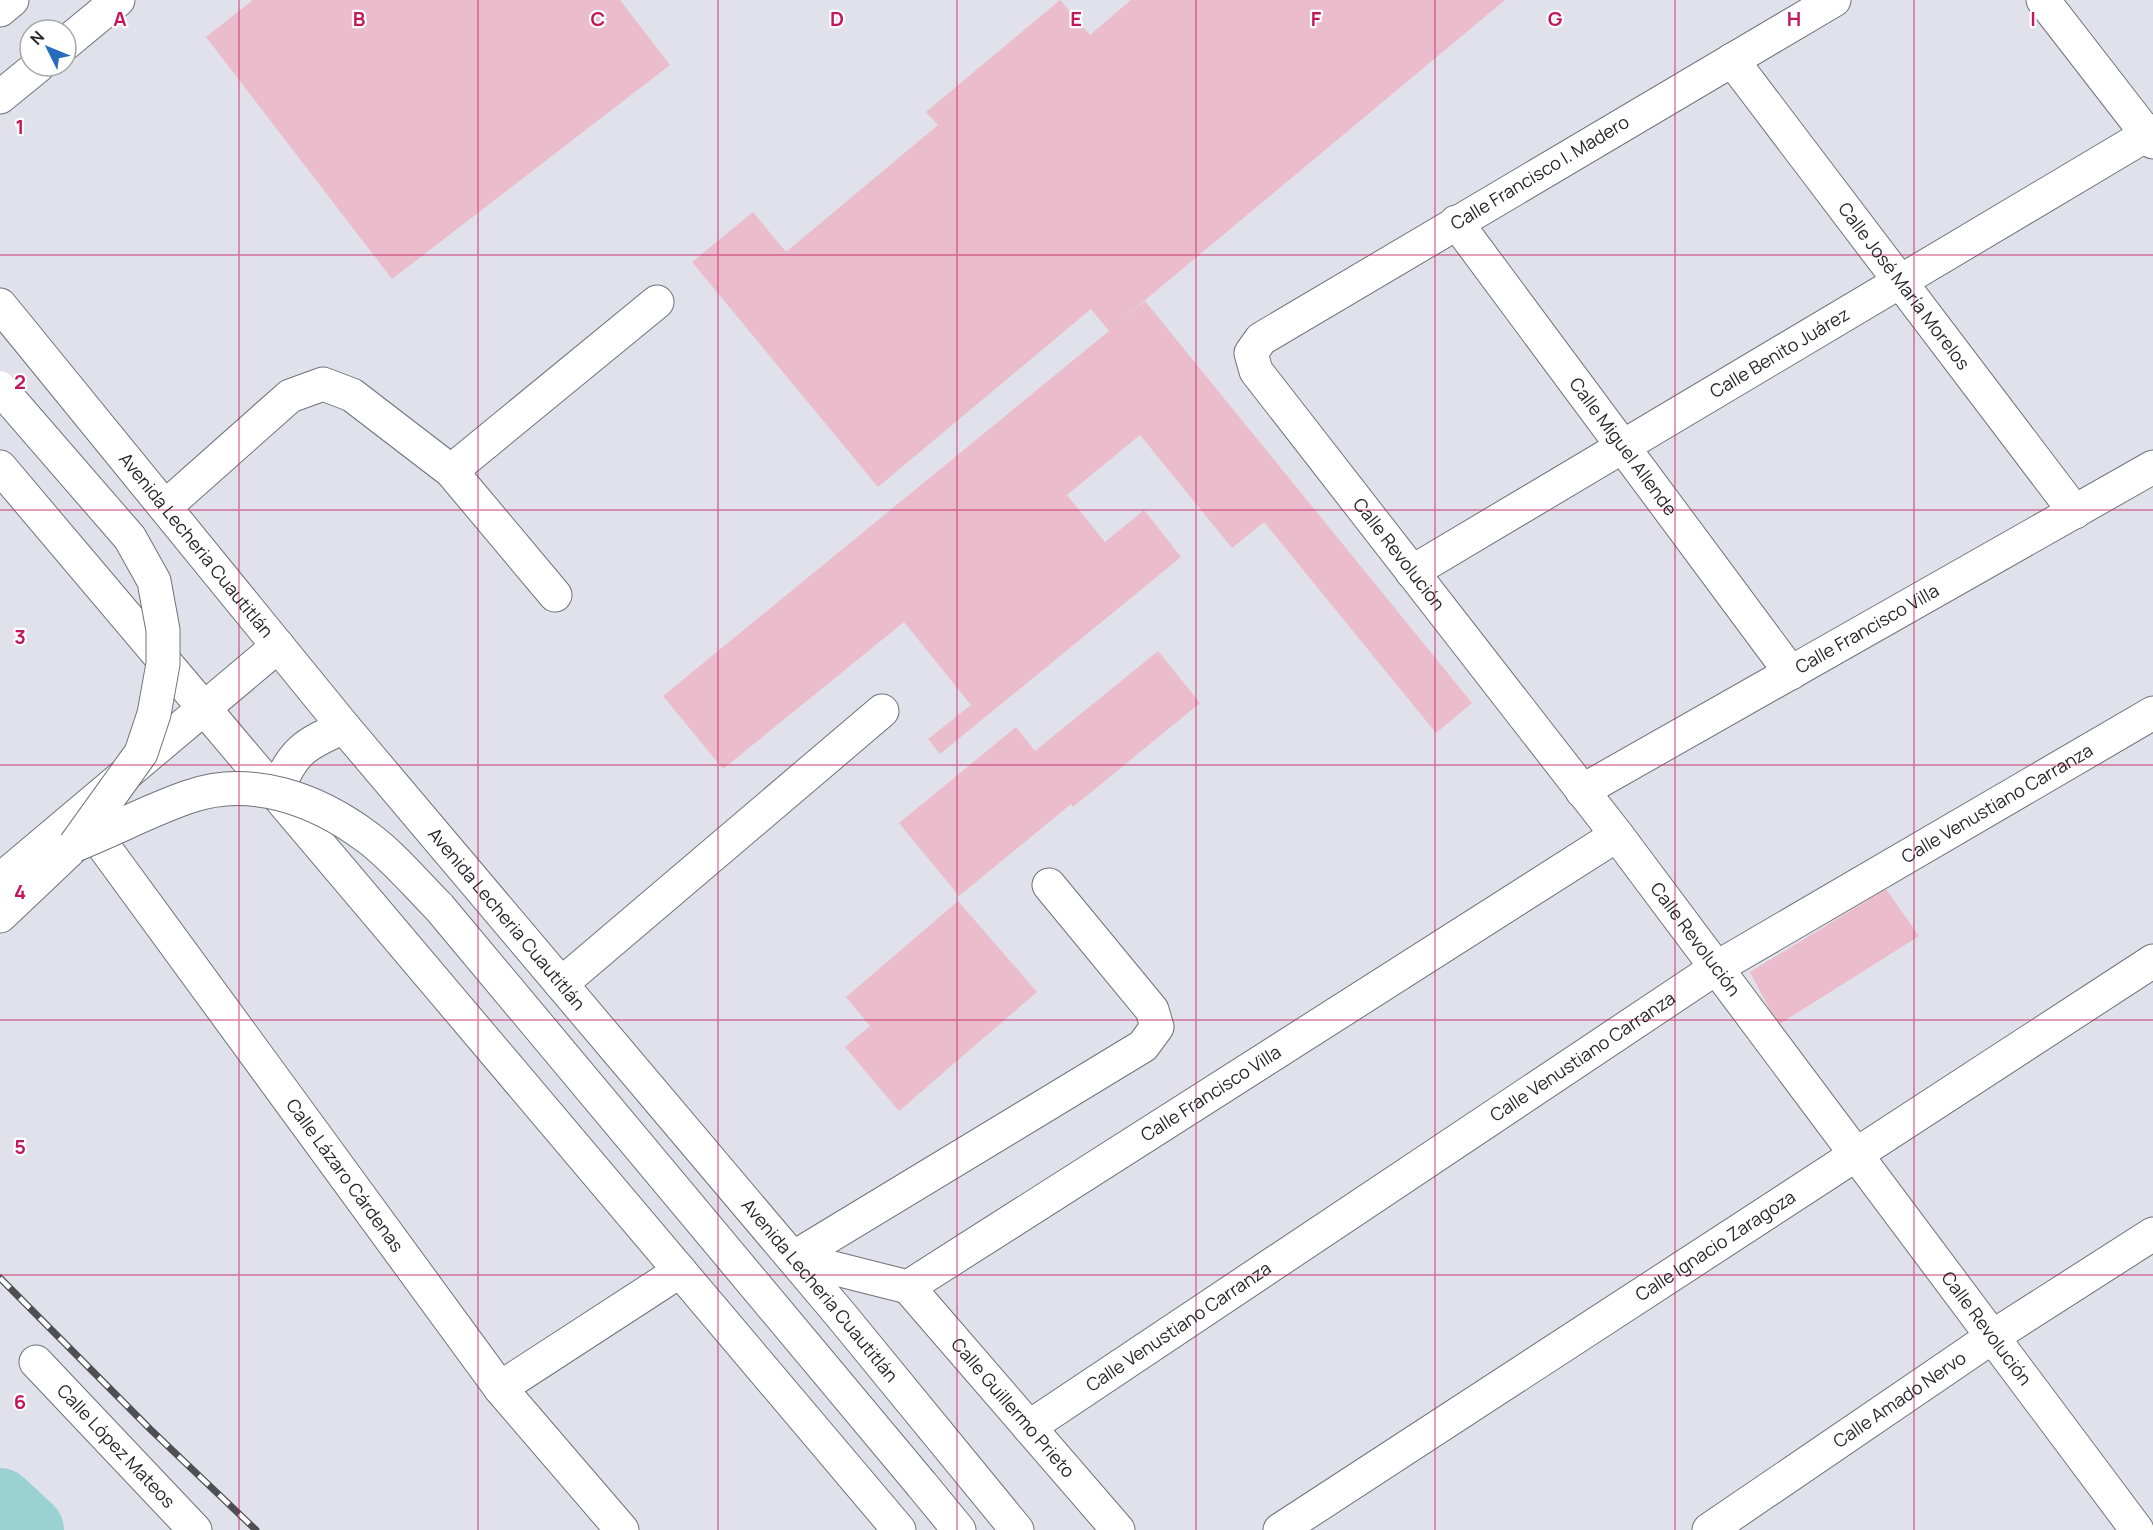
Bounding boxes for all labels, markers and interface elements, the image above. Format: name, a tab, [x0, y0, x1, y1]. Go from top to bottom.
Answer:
text: A	[113, 5, 127, 32]
text: B	[353, 5, 366, 32]
text: C	[591, 5, 605, 32]
text: D	[830, 5, 844, 32]
text: E	[1070, 5, 1082, 32]
text: F	[1311, 5, 1322, 32]
text: G	[1548, 5, 1563, 32]
text: H	[1787, 5, 1801, 32]
text: I	[2030, 5, 2036, 32]
north arrow	[18, 18, 78, 78]
text: N	[25, 26, 49, 49]
street label: Calle Francisco I. Madero	[1446, 109, 1633, 235]
text: 1	[16, 113, 24, 140]
street label: Calle José María Morelos	[1833, 197, 1976, 374]
street label: Calle Benito Juárez	[1705, 301, 1853, 403]
text: 2	[14, 368, 26, 395]
street label: Calle Miguel Allende	[1565, 372, 1683, 520]
street label: Avenida Lecheria Cuautitlán	[114, 447, 279, 642]
street label: Calle Revolución	[1348, 492, 1451, 615]
street label: Calle Francisco Villa	[1791, 578, 1943, 679]
text: 3	[14, 623, 26, 650]
street label: Calle Venustiano Carranza	[1897, 738, 2097, 868]
street label: Avenida Lecheria Cuautitlán	[423, 822, 591, 1015]
street label: Calle Revolución	[1645, 877, 1746, 1001]
text: 4	[14, 878, 26, 905]
street label: Calle Venustiano Carranza	[1485, 986, 1679, 1127]
street label: Calle Francisco Villa	[1136, 1039, 1285, 1147]
street label: Calle Lázaro Cárdenas	[281, 1093, 410, 1257]
text: 5	[14, 1133, 26, 1160]
street label: Calle Ignacio Zaragoza	[1630, 1184, 1800, 1306]
street label: Avenida Lecheria Cuautitlán	[737, 1193, 904, 1387]
street label: Calle Venustiano Carranza	[1081, 1256, 1275, 1397]
street label: Calle Revolución	[1937, 1266, 2038, 1390]
street label: Calle Guillermo Prieto	[946, 1332, 1081, 1482]
street label: Calle Amado Nervo	[1828, 1345, 1970, 1453]
street label: Calle López Mateos	[52, 1378, 181, 1513]
text: 6	[14, 1388, 26, 1415]

